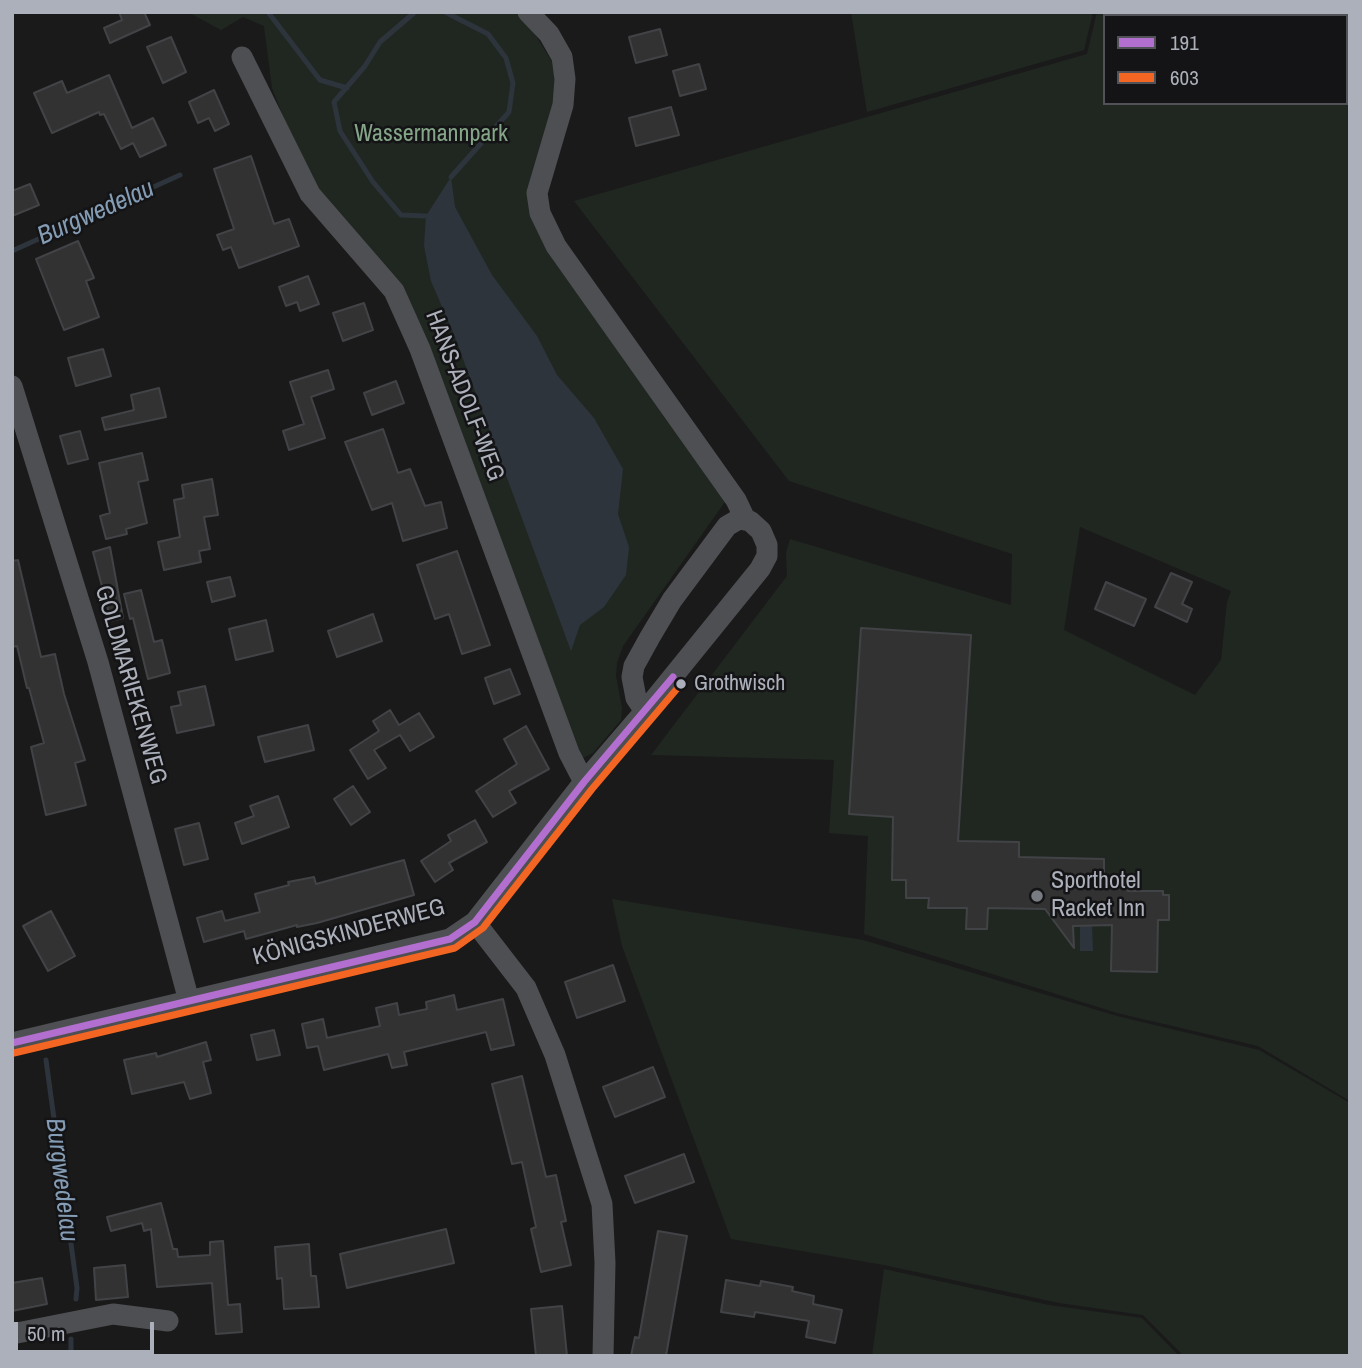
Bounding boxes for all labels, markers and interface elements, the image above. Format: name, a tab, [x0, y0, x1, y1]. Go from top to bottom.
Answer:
legend	[1103, 14, 1348, 105]
text: 191	[1170, 28, 1199, 57]
text: 603	[1170, 63, 1199, 92]
park label: Wassermannpark	[354, 121, 508, 149]
water label: Burgwedelau	[33, 173, 159, 253]
street label: HANS-ADOLF-WEG	[418, 307, 510, 485]
street label: GOLDMARIEKENWEG	[88, 582, 172, 788]
place label: Grothwisch	[694, 671, 785, 697]
marker: Grothwisch	[674, 677, 688, 691]
place label: Sporthotel Racket Inn	[1051, 868, 1145, 924]
marker: Sporthotel Racket Inn	[1029, 888, 1045, 904]
street label: KÖNIGSKINDERWEG	[250, 894, 448, 972]
water label: Burgwedelau	[38, 1116, 84, 1244]
scale bar	[18, 1308, 158, 1352]
text: 50 m	[27, 1319, 65, 1348]

